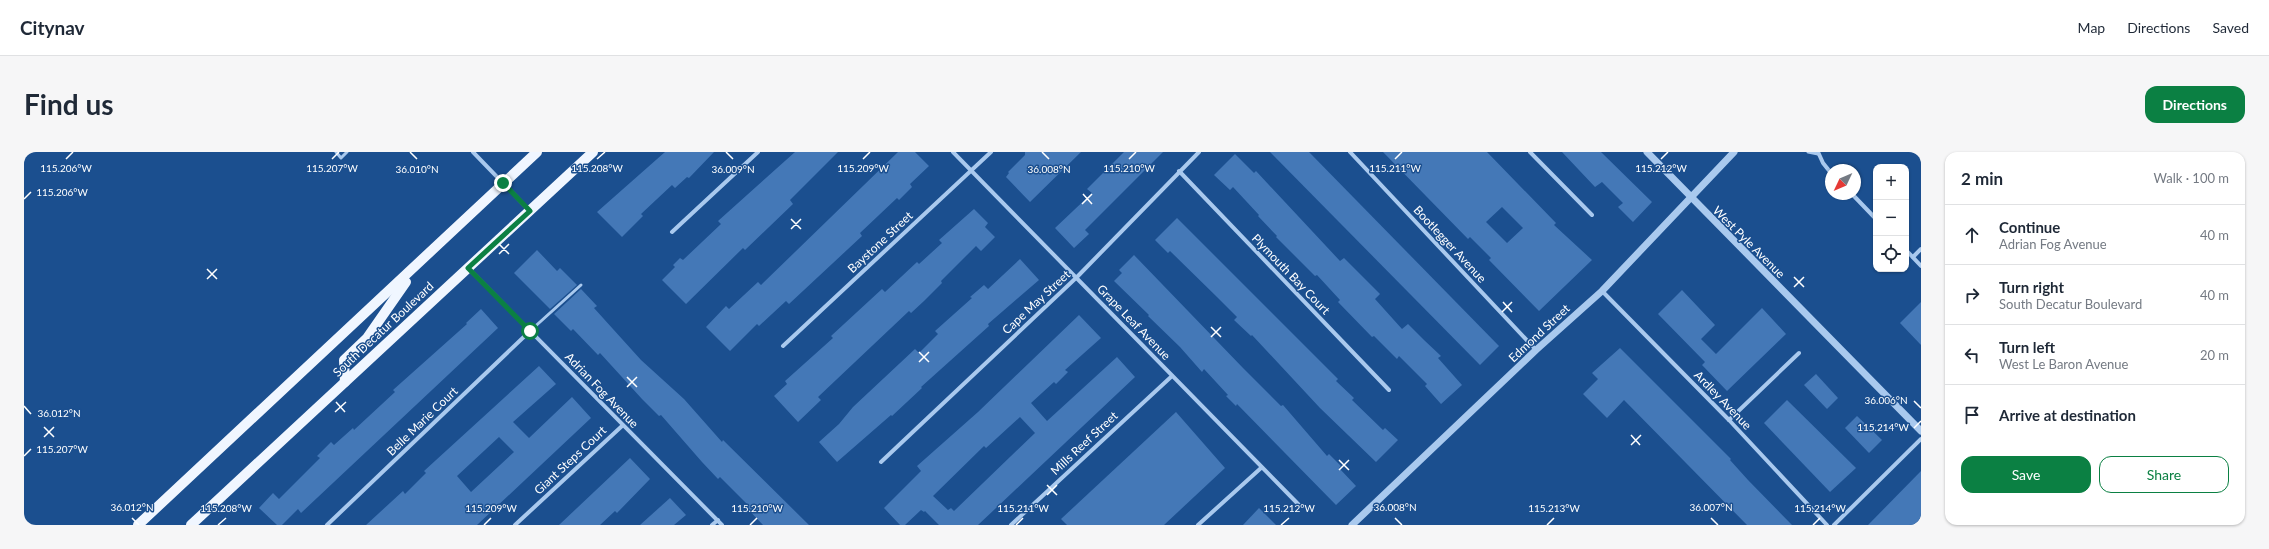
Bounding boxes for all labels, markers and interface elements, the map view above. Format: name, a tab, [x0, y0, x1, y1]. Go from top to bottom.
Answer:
text: Citynav	[20, 16, 85, 39]
text: Map	[2078, 19, 2105, 36]
text: Directions	[2127, 19, 2190, 36]
text: Saved	[2212, 19, 2249, 36]
button: Directions	[2145, 86, 2245, 123]
text: Find us	[24, 87, 114, 121]
text: 115.206°W	[40, 162, 92, 174]
text: 115.207°W	[306, 162, 358, 174]
text: 115.208°W	[571, 162, 623, 174]
text: 115.209°W	[837, 162, 889, 174]
text: 115.210°W	[1103, 162, 1155, 174]
text: 115.211°W	[1369, 162, 1421, 174]
text: 115.212°W	[1635, 162, 1687, 174]
text: 36.010°N	[395, 163, 439, 175]
text: 36.009°N	[711, 163, 755, 175]
text: 36.008°N	[1027, 163, 1071, 175]
north arrow	[1825, 164, 1861, 200]
map controls	[1873, 164, 1909, 272]
button: +	[1873, 164, 1909, 200]
text: 2 min	[1961, 168, 2003, 189]
text: Walk · 100 m	[2153, 170, 2229, 186]
route end	[494, 174, 512, 192]
text: 115.206°W	[36, 186, 88, 198]
button: −	[1873, 200, 1909, 236]
street label: Bootlegger Avenue	[1410, 202, 1490, 286]
street label: West Pyle Avenue	[1710, 203, 1788, 281]
street label: Baystone Street	[844, 208, 916, 276]
text: Continue	[1999, 218, 2060, 236]
icon: ahead	[1961, 224, 1983, 246]
text: 40 m	[2200, 227, 2229, 243]
street label: Plymouth Bay Court	[1249, 231, 1334, 318]
button: locate	[1873, 236, 1909, 272]
text: Adrian Fog Avenue	[1999, 236, 2107, 252]
street label: Cape May Street	[999, 266, 1074, 337]
street label: South Decatur Boulevard	[330, 278, 436, 380]
text: Turn right	[1999, 278, 2064, 296]
street label: Grape Leaf Avenue	[1094, 281, 1174, 363]
icon: right	[1961, 284, 1983, 306]
text: 40 m	[2200, 287, 2229, 303]
text: South Decatur Boulevard	[1999, 296, 2142, 312]
street label: Edmond Street	[1505, 300, 1573, 365]
route start	[521, 322, 539, 340]
text: Turn left	[1999, 338, 2055, 356]
icon: left	[1961, 344, 1983, 366]
text: 20 m	[2200, 347, 2229, 363]
street label: Adrian Fog Avenue	[562, 349, 642, 431]
text: West Le Baron Avenue	[1999, 356, 2128, 372]
street label: Ardley Avenue	[1691, 367, 1755, 433]
street label: Belle Marie Court	[383, 383, 461, 459]
text: 36.006°N	[1864, 394, 1908, 406]
icon: arrive	[1961, 404, 1983, 426]
text: Arrive at destination	[1999, 406, 2136, 424]
text: 36.012°N	[37, 407, 81, 419]
street label: Mills Reef Street	[1047, 408, 1121, 478]
text: 115.214°W	[1857, 421, 1909, 433]
street label: Giant Steps Court	[531, 422, 610, 497]
text: 115.207°W	[36, 443, 88, 455]
button: Save	[1961, 456, 2091, 493]
button: Share	[2099, 456, 2229, 493]
text: 36.012°N	[110, 501, 154, 513]
text: 36.008°N	[1373, 501, 1417, 513]
text: 36.007°N	[1689, 501, 1733, 513]
text: 115.208°W	[200, 502, 252, 514]
text: 115.209°W	[465, 502, 517, 514]
text: 115.210°W	[731, 502, 783, 514]
text: 115.211°W	[997, 502, 1049, 514]
text: 115.212°W	[1263, 502, 1315, 514]
text: 115.213°W	[1528, 502, 1580, 514]
text: 115.214°W	[1794, 502, 1846, 514]

